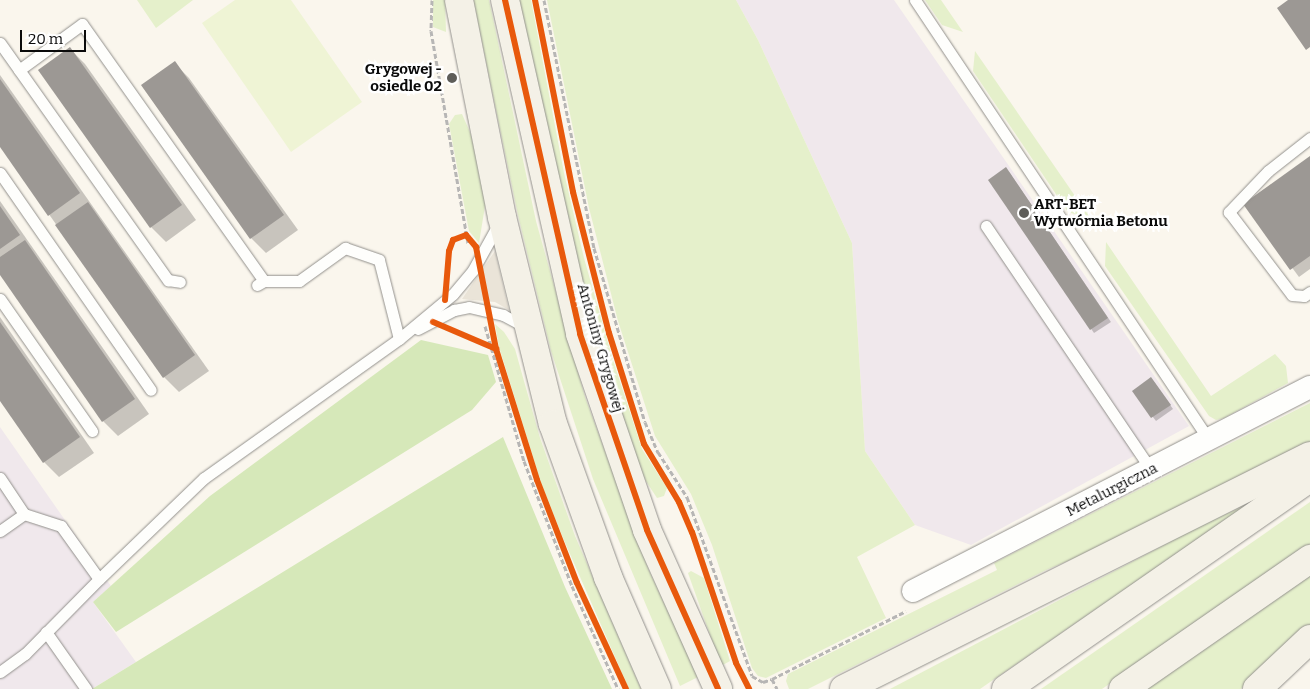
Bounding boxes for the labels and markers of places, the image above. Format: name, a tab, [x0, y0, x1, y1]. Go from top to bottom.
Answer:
place label: Grygowej - osiedle 02	[365, 60, 442, 95]
marker: Grygowej - osiedle 02	[446, 72, 458, 84]
place label: ART-BET Wytwórnia Betonu	[1034, 195, 1168, 230]
marker: ART-BET Wytwórnia Betonu	[1018, 207, 1030, 219]

